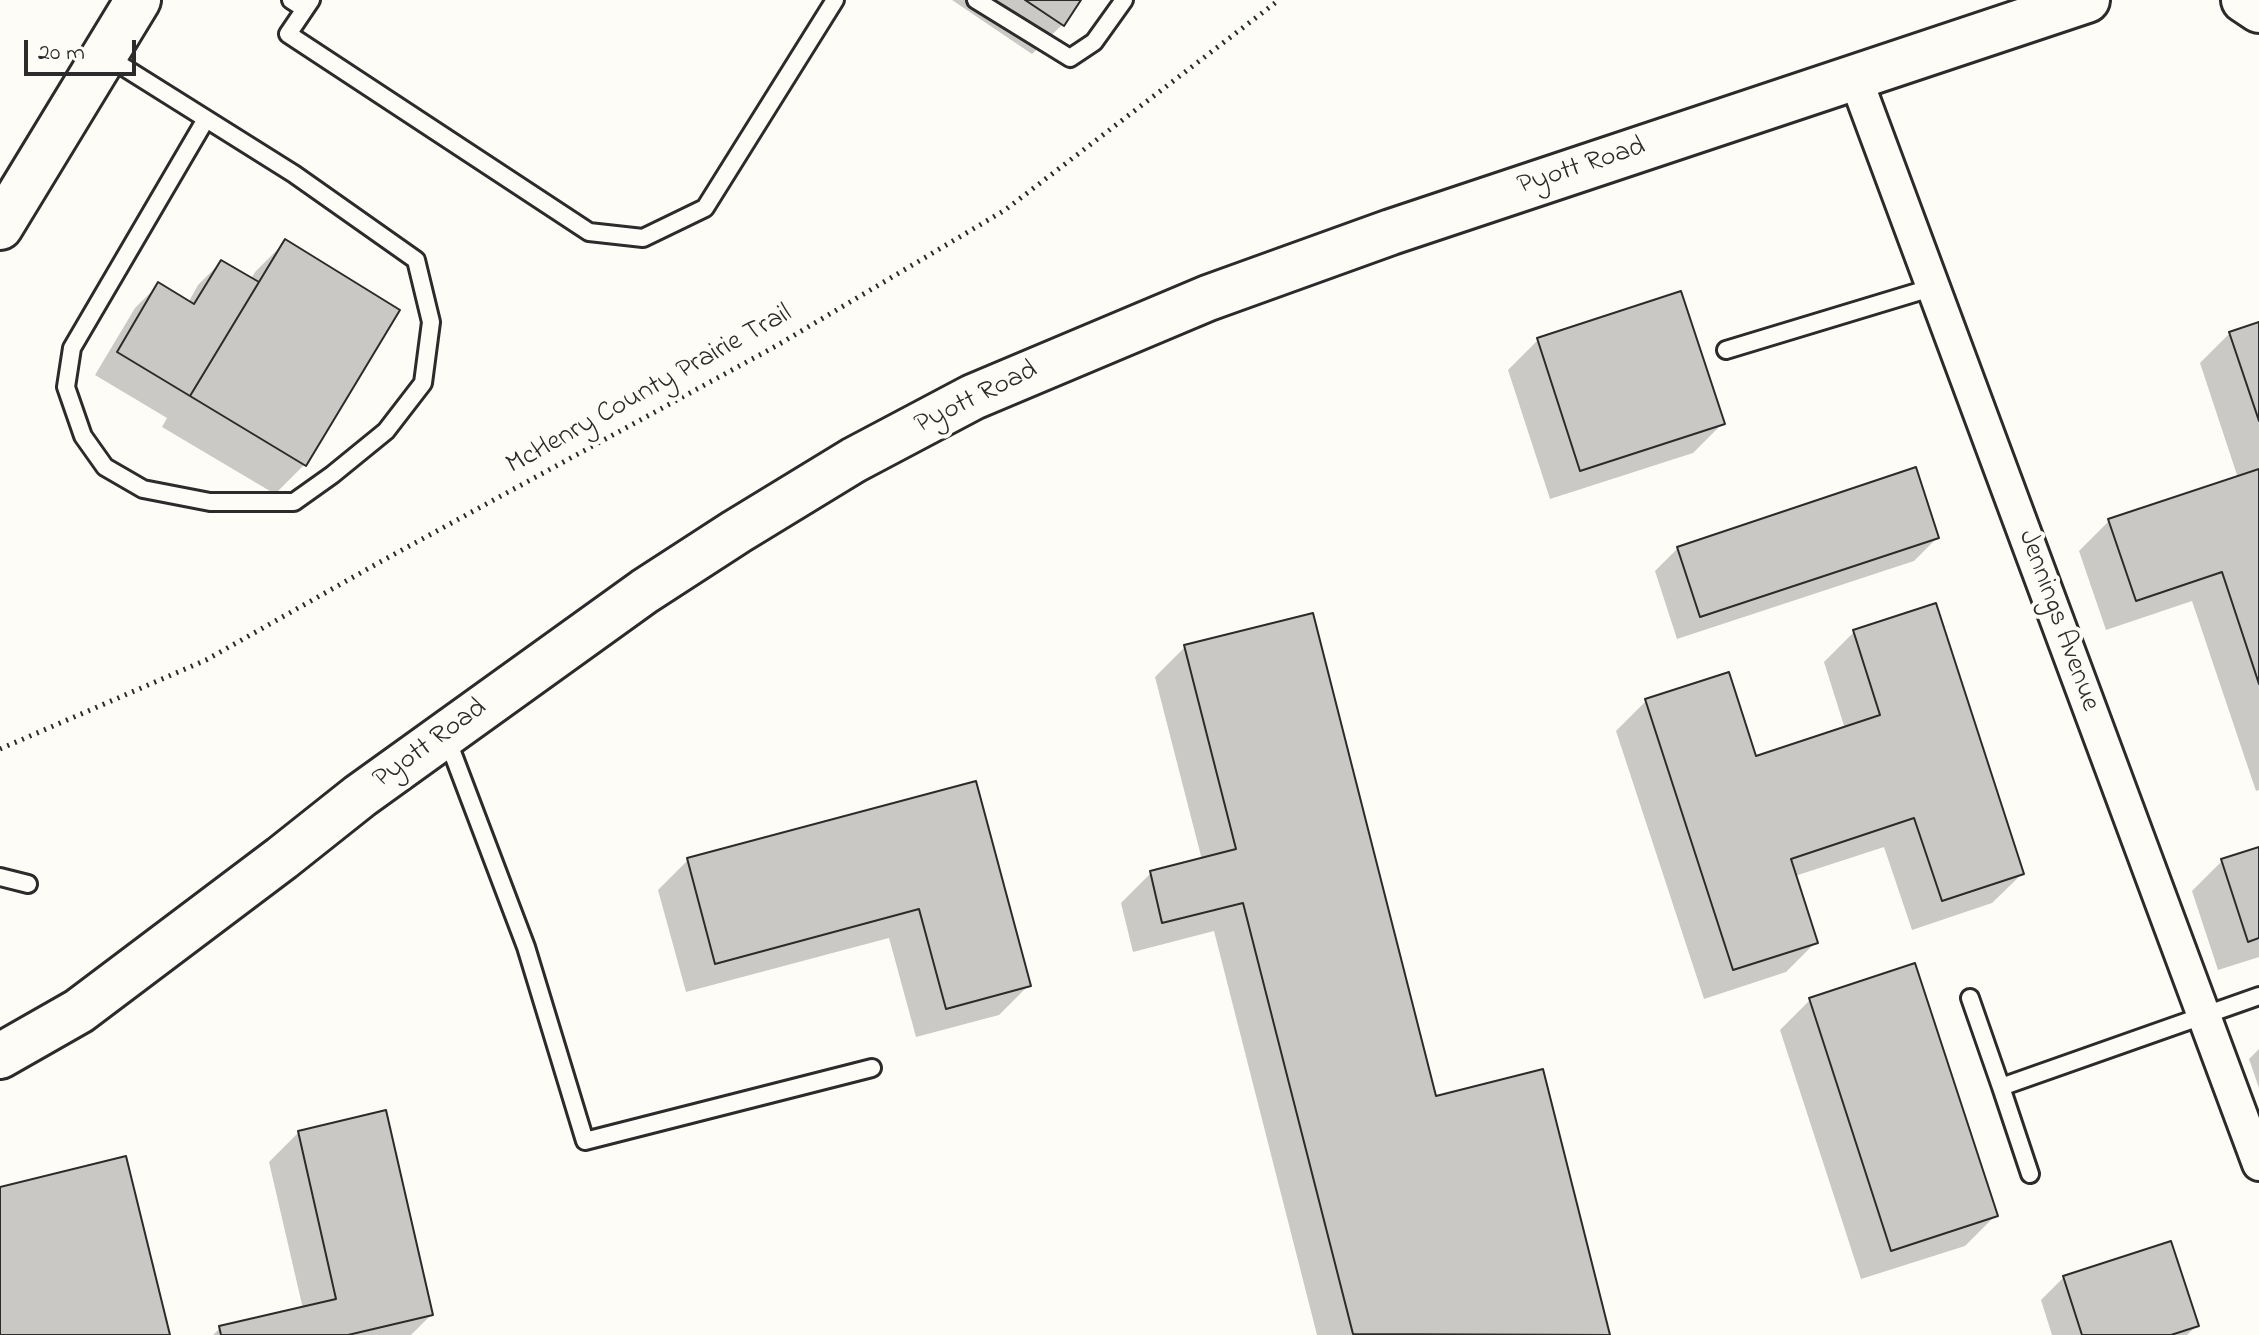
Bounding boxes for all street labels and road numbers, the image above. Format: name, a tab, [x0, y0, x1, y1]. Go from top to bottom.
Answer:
street label: Pyott Road	[1514, 132, 1650, 204]
street label: McHenry County Prairie Trail	[501, 298, 799, 484]
street label: Pyott Road	[910, 355, 1044, 443]
street label: Jennings Avenue	[2009, 526, 2105, 716]
street label: Pyott Road	[368, 693, 494, 797]

